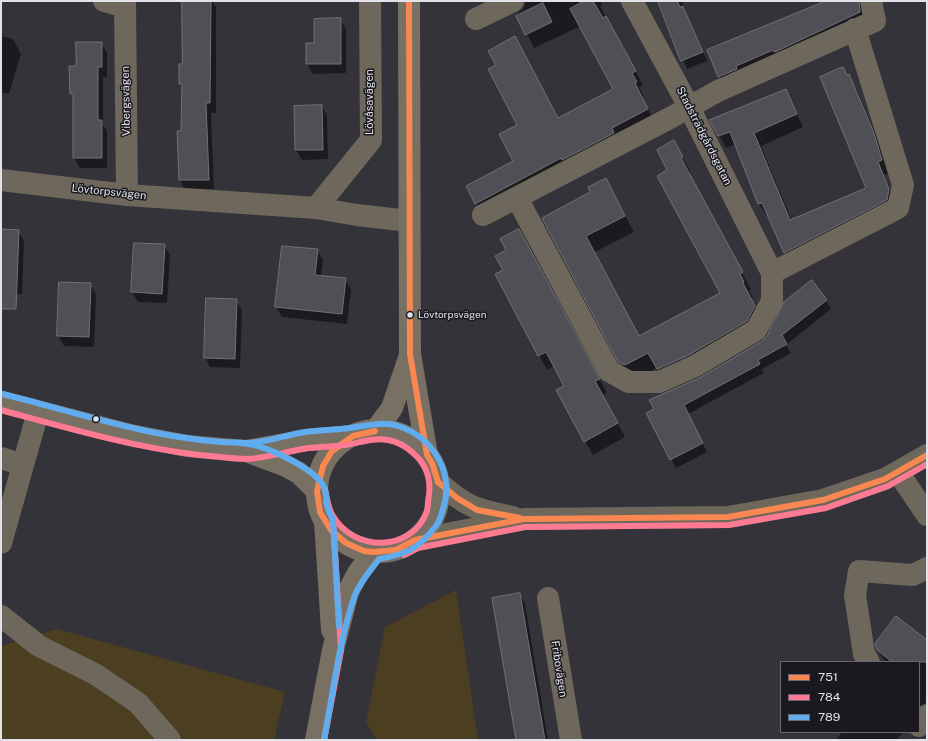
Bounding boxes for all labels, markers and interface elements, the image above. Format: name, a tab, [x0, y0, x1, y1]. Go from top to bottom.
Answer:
street label: Vibergsvägen	[119, 66, 133, 136]
street label: Lövåsavägen	[363, 69, 377, 135]
street label: Stadsträdgårdsgatan	[673, 85, 735, 187]
street label: Lövtorpsvägen	[71, 182, 147, 202]
place label: Lövtorpsvägen	[418, 309, 486, 321]
marker: Lövtorpsvägen	[405, 310, 415, 320]
unlabelled marker	[91, 414, 101, 424]
street label: Fribovägen	[548, 640, 570, 698]
legend	[780, 661, 920, 733]
text: 751	[818, 670, 838, 684]
text: 784	[818, 690, 840, 704]
text: 789	[818, 710, 840, 724]

